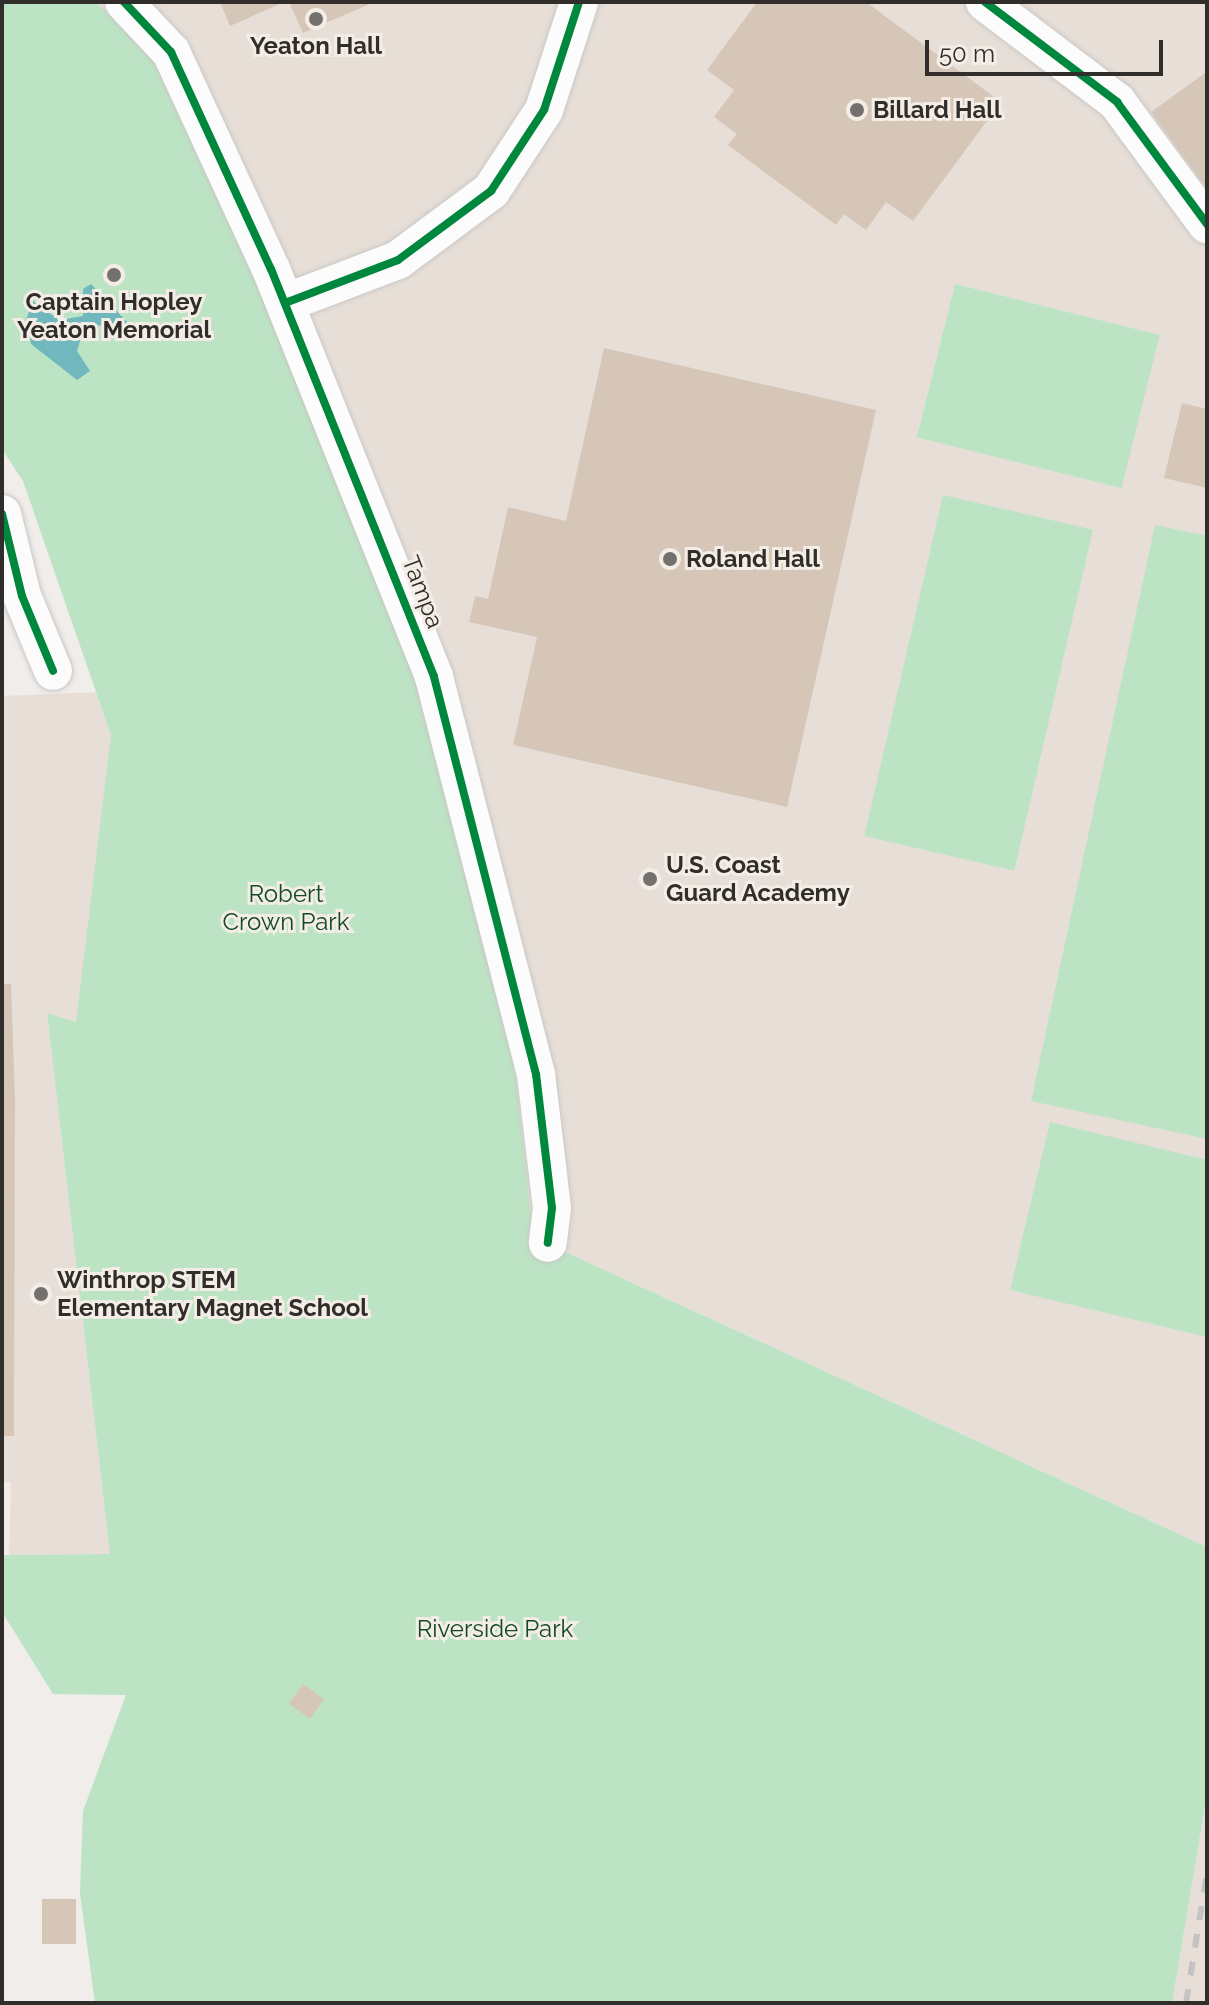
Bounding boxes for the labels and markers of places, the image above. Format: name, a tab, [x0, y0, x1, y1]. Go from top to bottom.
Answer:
marker: Yeaton Hall	[307, 10, 325, 28]
place label: Yeaton Hall	[250, 32, 382, 60]
place label: Billard Hall	[873, 96, 1002, 124]
marker: Billard Hall	[848, 101, 866, 119]
marker: Captain Hopley Yeaton Memorial	[105, 266, 123, 284]
place label: Captain Hopley Yeaton Memorial	[17, 288, 211, 344]
place label: Roland Hall	[686, 545, 820, 573]
marker: Roland Hall	[661, 550, 679, 568]
place label: U.S. Coast Guard Academy	[666, 851, 851, 907]
marker: U.S. Coast Guard Academy	[641, 870, 659, 888]
place label: Winthrop STEM Elementary Magnet School	[57, 1266, 369, 1322]
marker: Winthrop STEM Elementary Magnet School	[32, 1285, 50, 1303]

